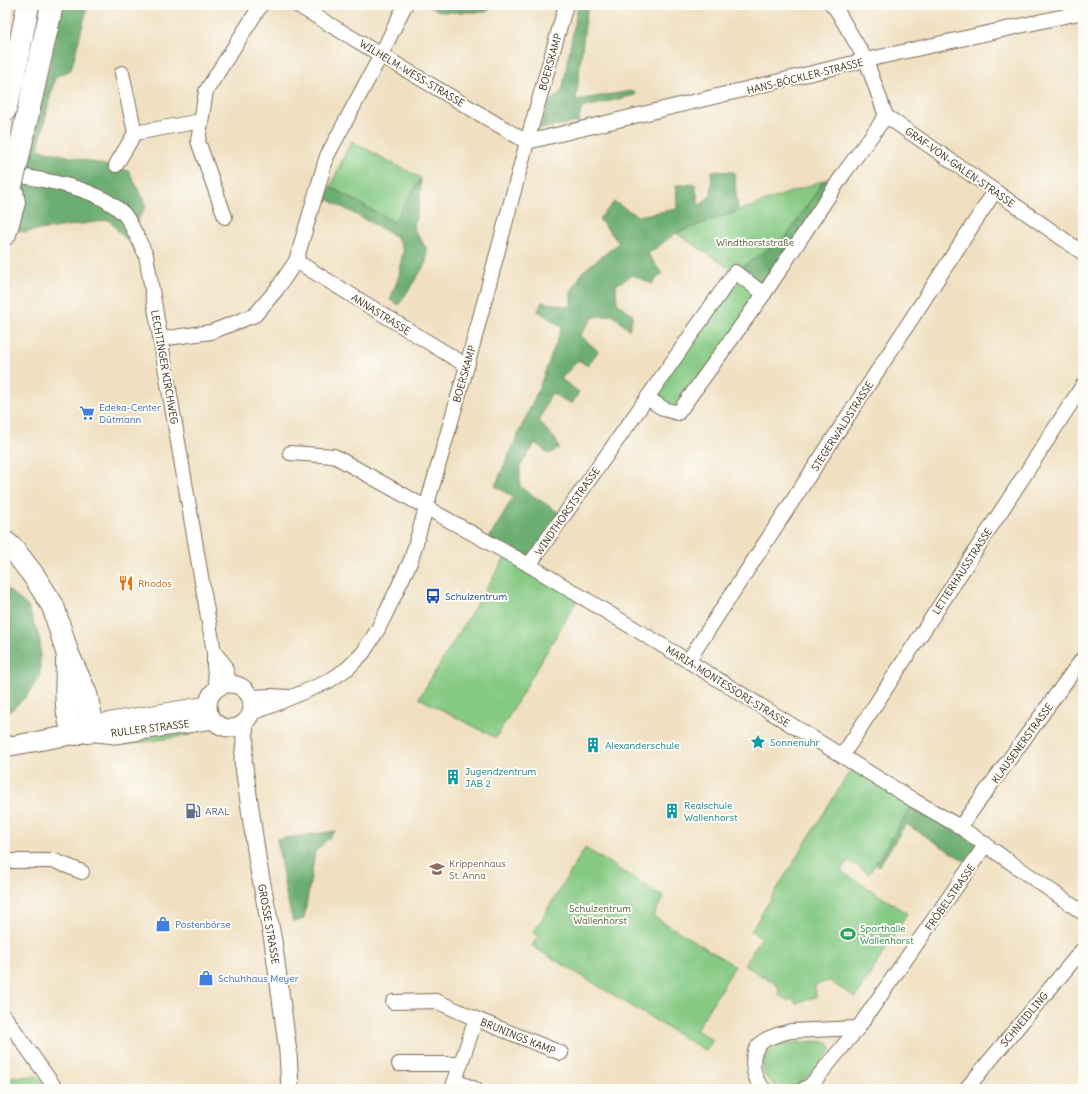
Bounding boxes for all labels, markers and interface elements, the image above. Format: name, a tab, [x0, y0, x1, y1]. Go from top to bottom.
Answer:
street label: BOERSKAMP	[536, 32, 565, 92]
street label: WILHELM-WESS-STRASSE	[357, 37, 467, 110]
street label: HANS-BÖCKLER-STRASSE	[746, 56, 865, 97]
street label: GRAF-VON-GALEN-STRASSE	[902, 125, 1017, 210]
park label: Windthorststraße	[716, 236, 794, 249]
street label: ANNASTRASSE	[349, 291, 413, 338]
street label: LECHTINGER KIRCHWEG	[148, 309, 181, 425]
street label: BOERSKAMP	[450, 344, 479, 404]
street label: STEGERWALDSTRASSE	[809, 379, 876, 474]
place label: Edeka-Center Dütmann	[99, 401, 161, 426]
supermarket icon: Edeka-Center Dütmann	[78, 404, 96, 422]
street label: WINDTHORSTSTRASSE	[532, 464, 603, 558]
street label: LETTERHAUSSTRASSE	[930, 525, 995, 617]
restaurant icon: Rhodos	[117, 574, 135, 592]
place label: Rhodos	[138, 577, 172, 590]
bus stop icon: Schulzentrum	[424, 587, 442, 605]
place label: Schulzentrum	[445, 590, 507, 603]
street label: MARIA-MONTESSORI-STRASSE	[663, 643, 792, 730]
street label: KLAUSENERSTRASSE	[989, 701, 1056, 786]
street label: RULLER STRASSE	[110, 717, 190, 740]
place icon: Sonnenuhr	[749, 733, 767, 751]
building icon: Alexanderschule	[584, 736, 602, 754]
place label: Sonnenuhr	[770, 736, 820, 749]
place label: Alexanderschule	[605, 739, 679, 752]
place label: Jugendzentrum JAB 2	[465, 765, 536, 790]
building icon: Jugendzentrum JAB 2	[444, 768, 462, 786]
place label: Realschule Wallenhorst	[684, 799, 738, 824]
fuel station icon: ARAL	[184, 802, 202, 820]
building icon: Realschule Wallenhorst	[663, 802, 681, 820]
place label: ARAL	[205, 805, 230, 818]
place label: Krippenhaus St. Anna	[449, 857, 506, 882]
school or university icon: Krippenhaus St. Anna	[428, 860, 446, 878]
street label: FRÖBELSTRASSE	[923, 861, 978, 933]
street label: GROSSE STRASSE	[255, 883, 282, 965]
park label: Schulzentrum Wallenhorst	[569, 902, 631, 927]
shop icon: Postenbörse	[154, 915, 172, 933]
place label: Postenbörse	[175, 918, 231, 931]
place label: Sporthalle Wallenhorst	[860, 922, 914, 947]
sports icon: Sporthalle Wallenhorst	[839, 925, 857, 943]
shop icon: Schuhhaus Meyer	[197, 969, 215, 987]
place label: Schuhhaus Meyer	[218, 972, 299, 985]
street label: SCHNEIDLING	[998, 989, 1051, 1049]
street label: BRUNINGS KAMP	[478, 1015, 557, 1057]

